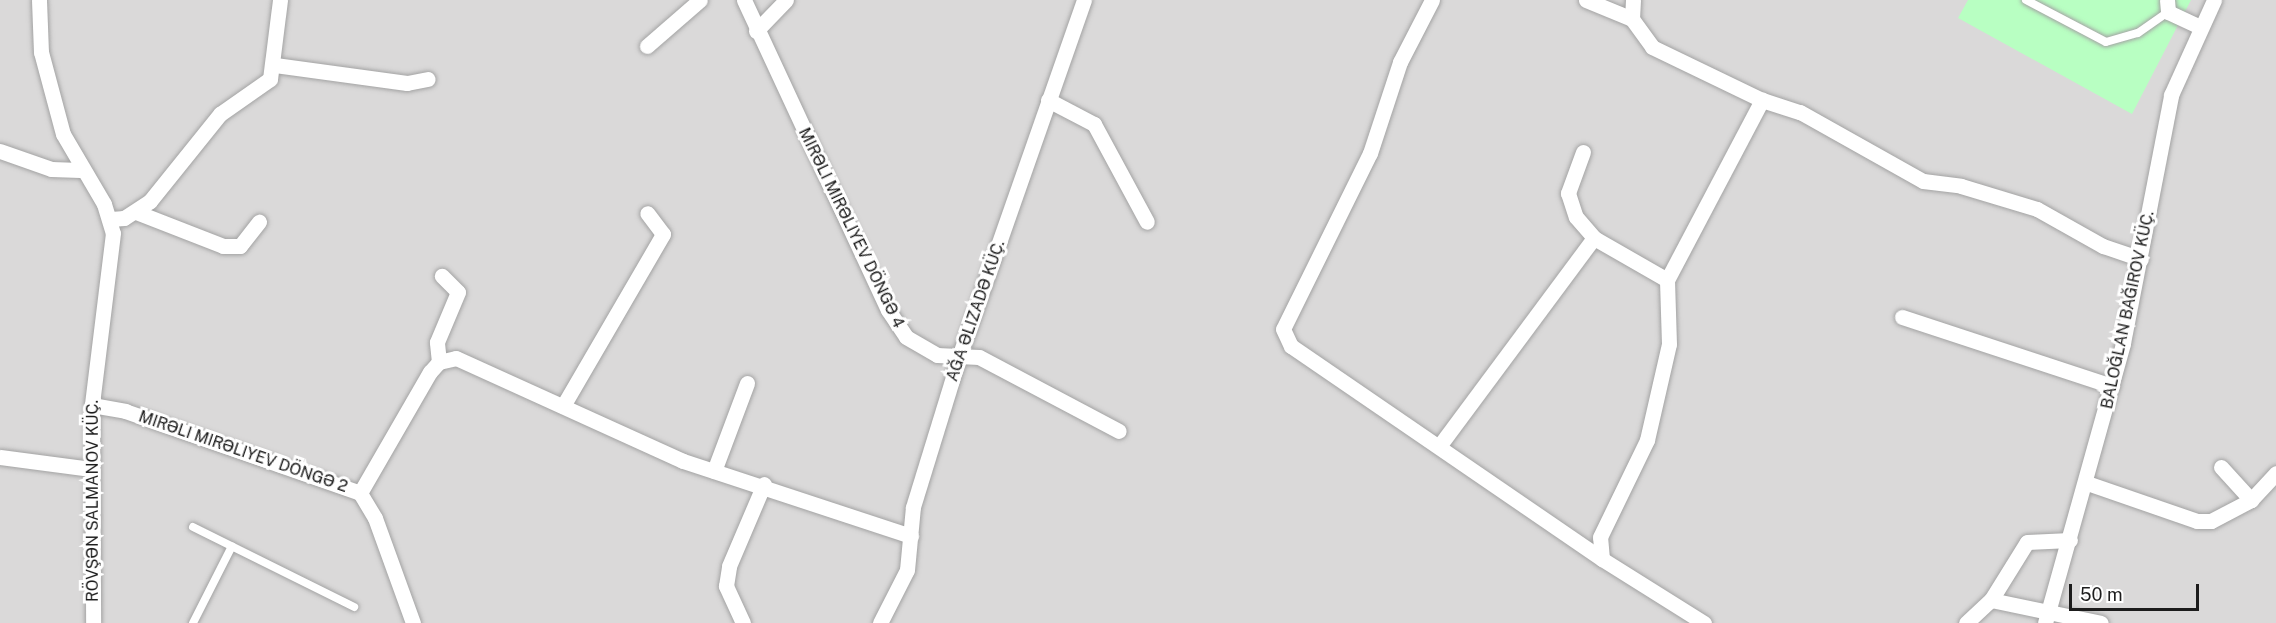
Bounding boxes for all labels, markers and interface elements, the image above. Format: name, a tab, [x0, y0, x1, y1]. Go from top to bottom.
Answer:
street label: MIRƏLI MIRƏLIYEV DÖNGƏ 4	[794, 125, 908, 331]
street label: BALOĞLAN BAĞIROV KÜÇ.	[2098, 209, 2158, 411]
street label: AĞA ƏLIZADƏ KÜÇ.	[943, 238, 1009, 384]
street label: RÖVŞƏN SALMANOV KÜÇ.	[83, 400, 103, 602]
street label: MIRƏLI MIRƏLIYEV DÖNGƏ 2	[136, 407, 350, 497]
scale bar	[2072, 572, 2202, 610]
text: 50 m	[2080, 584, 2123, 605]

